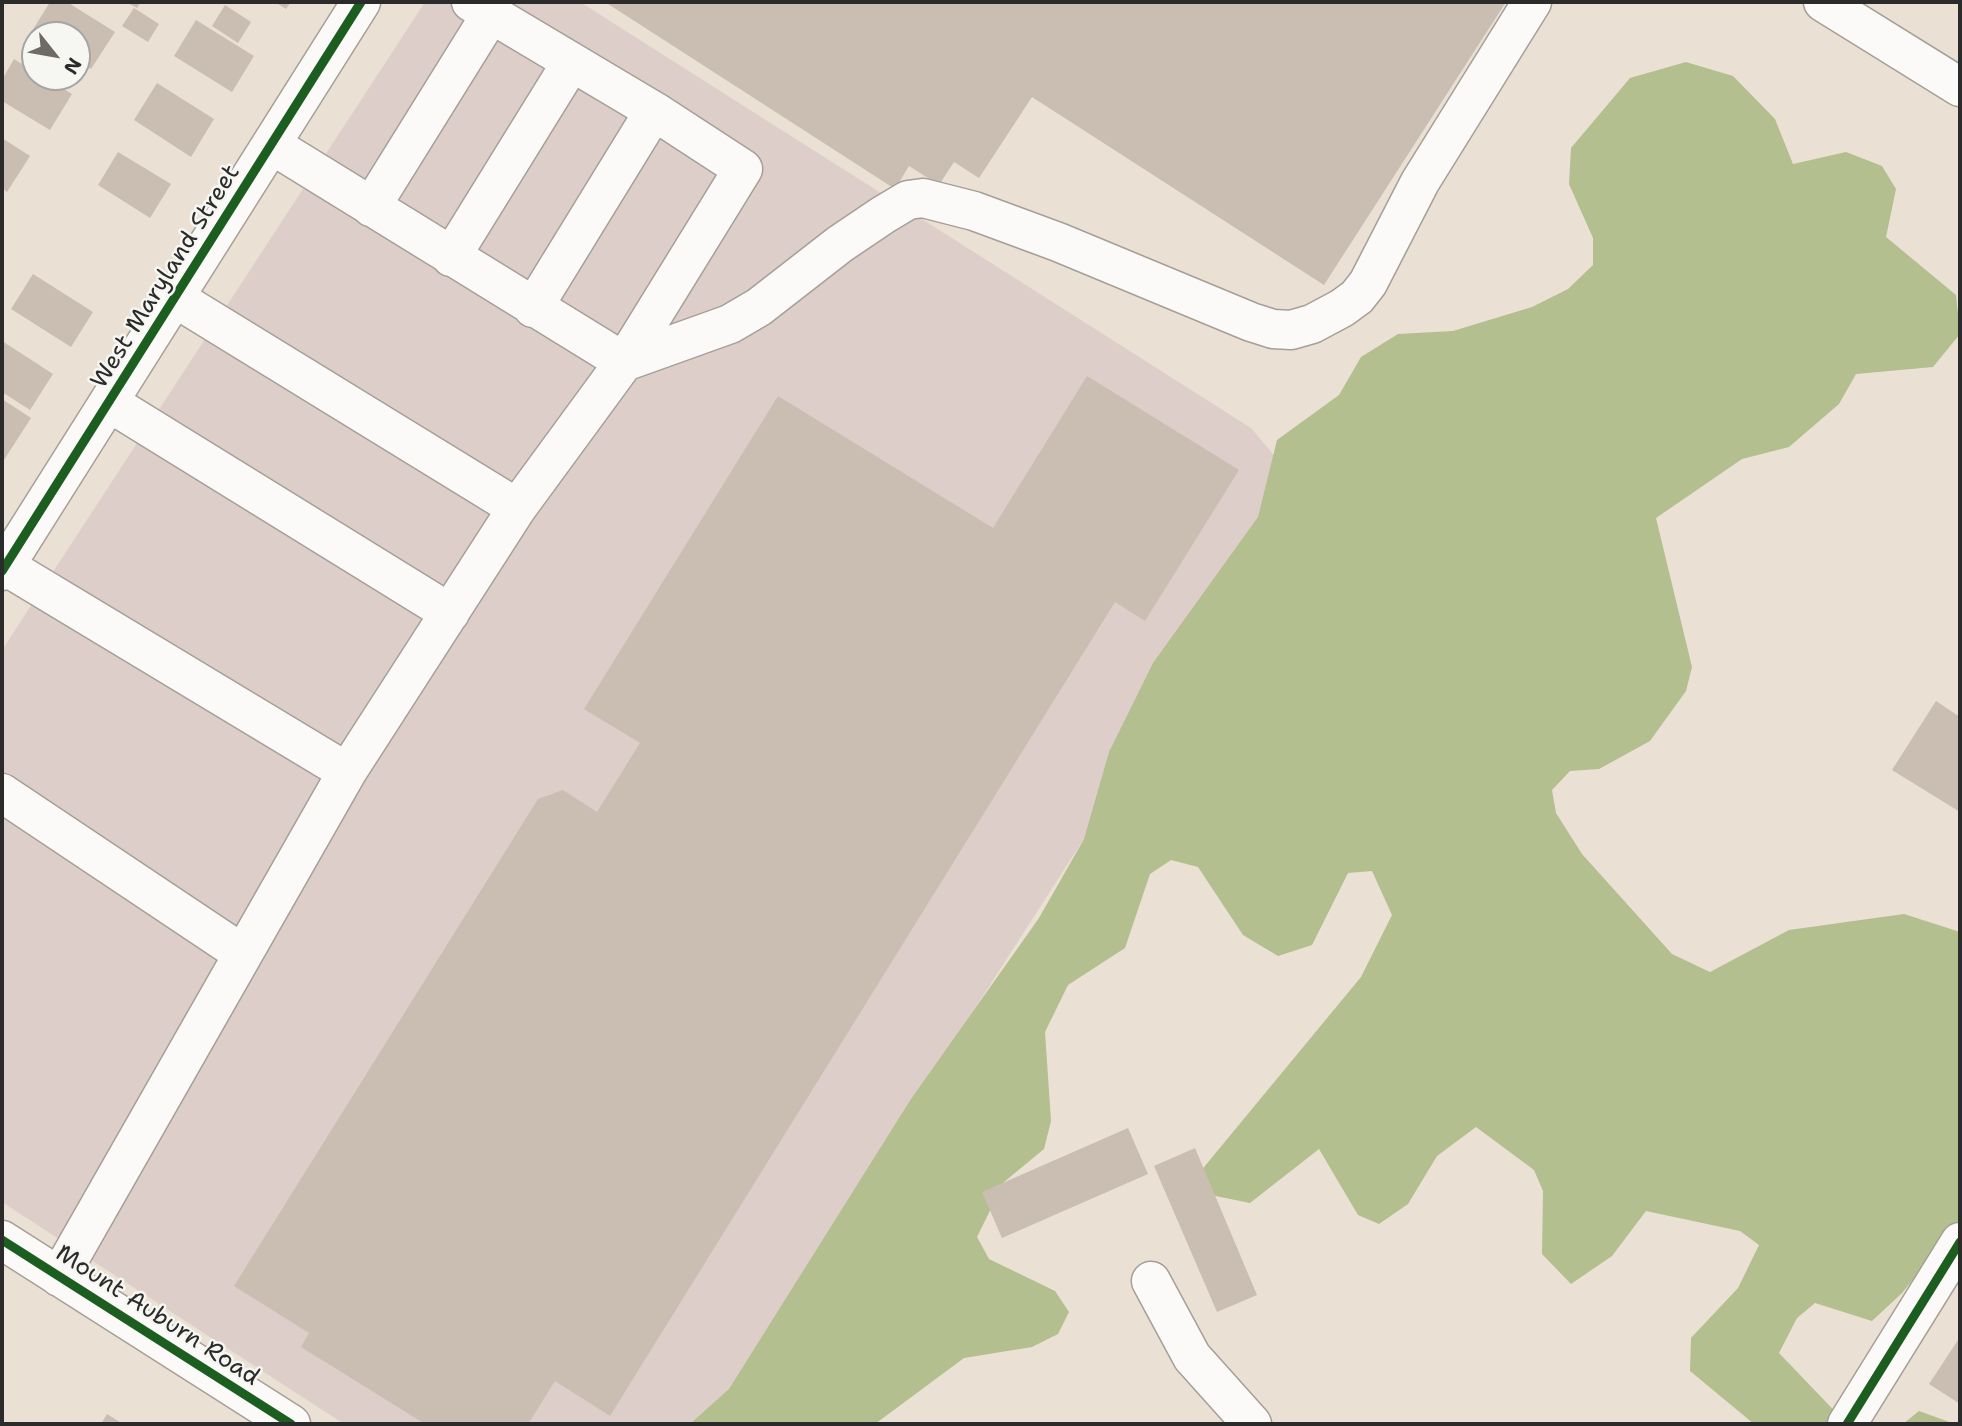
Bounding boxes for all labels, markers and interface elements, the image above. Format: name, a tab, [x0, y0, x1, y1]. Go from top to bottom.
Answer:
north arrow	[21, 21, 91, 91]
text: N	[58, 53, 87, 79]
street label: West Maryland Street	[85, 160, 247, 394]
street label: Mount Auburn Road	[50, 1239, 264, 1393]

